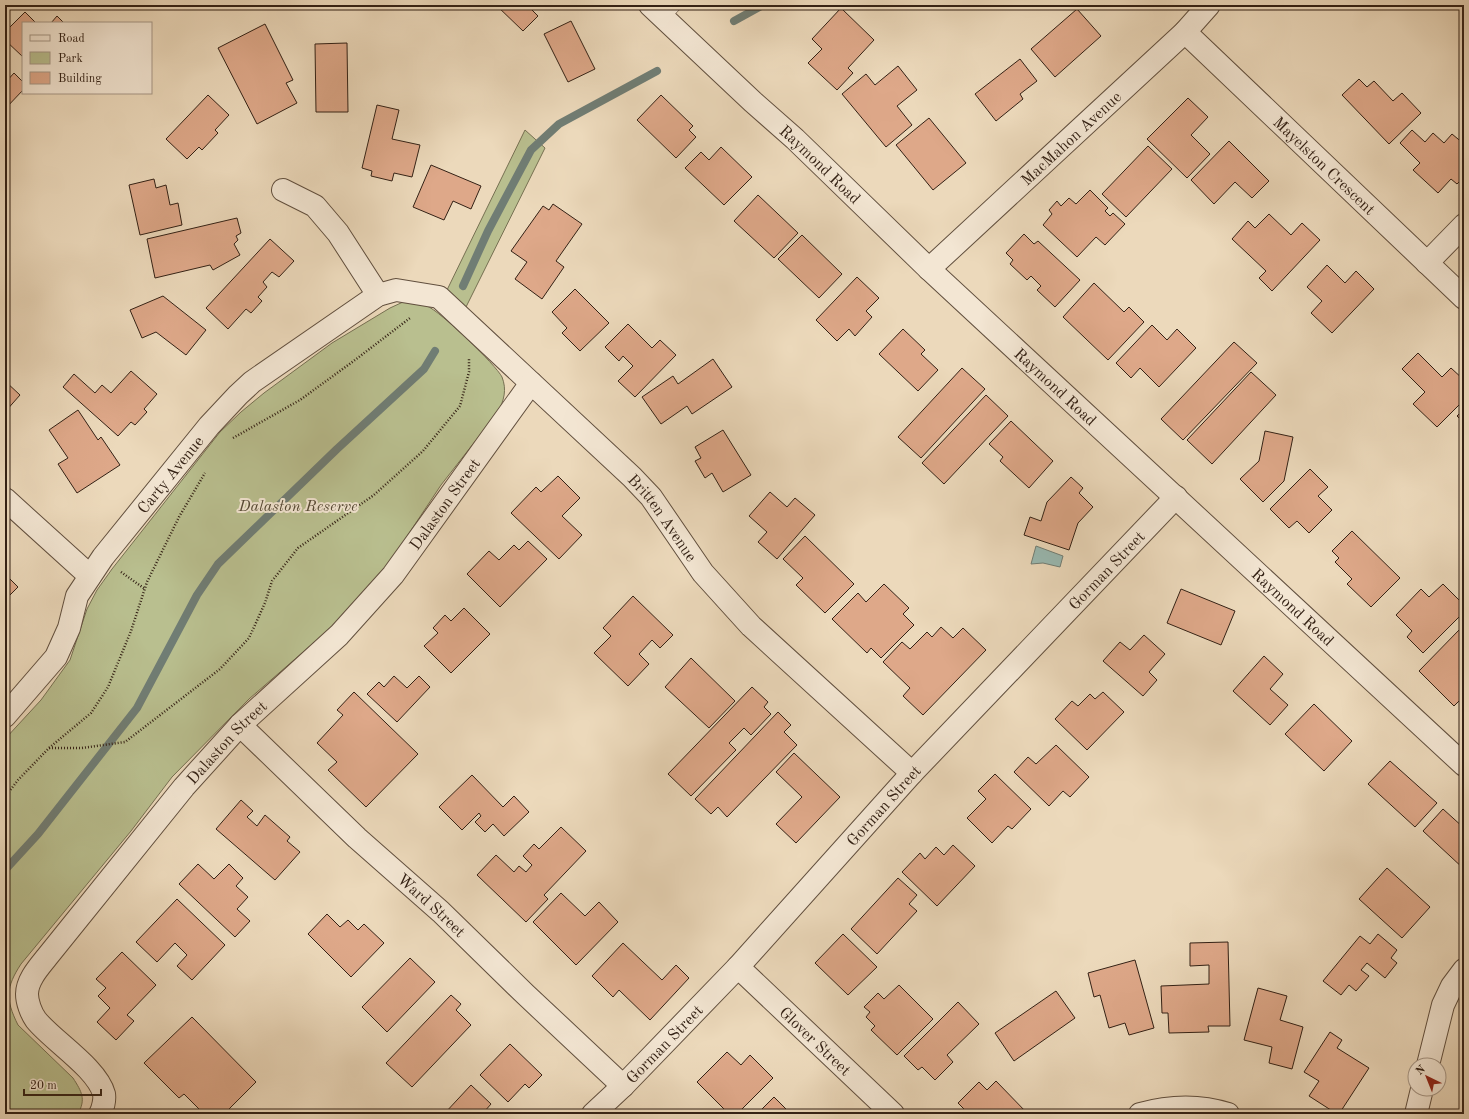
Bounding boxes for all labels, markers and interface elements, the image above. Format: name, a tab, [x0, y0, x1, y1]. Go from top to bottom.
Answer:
legend	[22, 22, 152, 94]
text: Road	[58, 33, 85, 45]
text: Park	[58, 53, 83, 65]
text: Building	[58, 73, 102, 85]
street label: MacMahon Avenue	[1019, 89, 1125, 189]
street label: Mayelston Crescent	[1269, 114, 1378, 219]
street label: Raymond Road	[776, 123, 863, 208]
street label: Raymond Road	[1010, 346, 1098, 430]
street label: Carty Avenue	[135, 434, 207, 517]
street label: Dalaston Street	[408, 456, 484, 554]
street label: Britten Avenue	[624, 472, 699, 565]
park label: Dalaston Reserve	[237, 499, 358, 515]
street label: Gorman Street	[1066, 529, 1149, 614]
street label: Raymond Road	[1248, 567, 1336, 650]
street label: Dalaston Street	[185, 698, 271, 788]
street label: Gorman Street	[845, 763, 925, 850]
street label: Ward Street	[394, 872, 468, 941]
street label: Gorman Street	[624, 1002, 707, 1087]
street label: Glover Street	[775, 1005, 853, 1080]
north arrow	[1407, 1057, 1447, 1097]
text: N	[1414, 1063, 1428, 1078]
scale bar	[24, 1071, 101, 1097]
text: 20 m	[30, 1080, 57, 1092]

